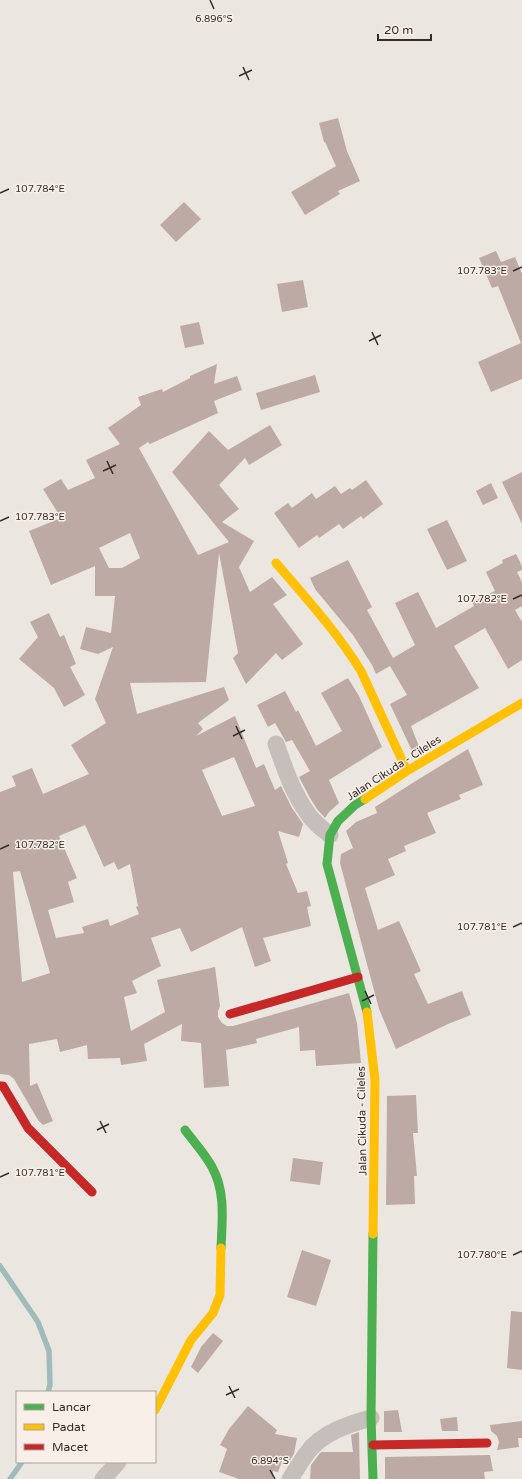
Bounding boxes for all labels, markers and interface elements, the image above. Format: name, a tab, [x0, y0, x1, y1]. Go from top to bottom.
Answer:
text: 6.896°S	[195, 13, 233, 25]
scale bar	[378, 16, 431, 42]
text: 20 m	[384, 23, 413, 37]
text: 107.784°E	[15, 183, 65, 195]
text: 107.783°E	[457, 265, 507, 277]
text: 107.783°E	[15, 511, 65, 523]
text: 107.782°E	[457, 593, 507, 605]
street label: Jalan Cikuda - Cileles	[344, 733, 444, 803]
text: 107.782°E	[15, 839, 65, 851]
text: 107.781°E	[457, 921, 507, 933]
street label: Jalan Cikuda - Cileles	[355, 1066, 369, 1176]
text: 107.781°E	[15, 1167, 65, 1179]
text: 107.780°E	[457, 1249, 507, 1261]
legend	[16, 1391, 156, 1463]
text: Lancar	[52, 1400, 91, 1414]
text: Padat	[52, 1420, 86, 1434]
text: Macet	[52, 1440, 88, 1454]
text: 6.894°S	[251, 1455, 289, 1467]

